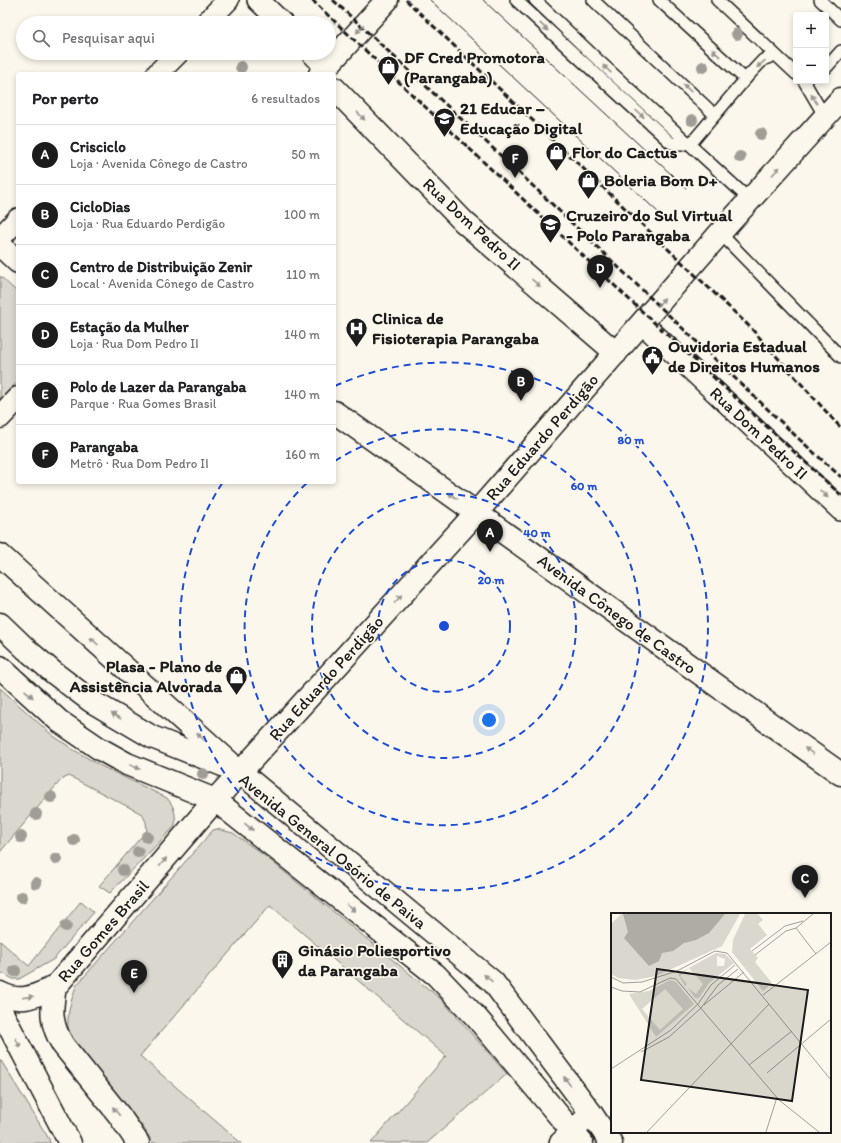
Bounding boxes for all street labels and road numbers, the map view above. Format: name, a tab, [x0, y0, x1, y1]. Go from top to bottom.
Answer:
street label: Rua Dom Pedro II	[419, 174, 525, 274]
street label: Rua Eduardo Perdigão	[482, 370, 602, 504]
street label: Rua Dom Pedro II	[706, 383, 812, 483]
street label: Avenida Cônego de Castro	[534, 550, 700, 678]
street label: Rua Eduardo Perdigão	[265, 611, 387, 745]
street label: Avenida General Osório de Paiva	[235, 769, 431, 933]
street label: Rua Gomes Brasil	[53, 876, 153, 986]

